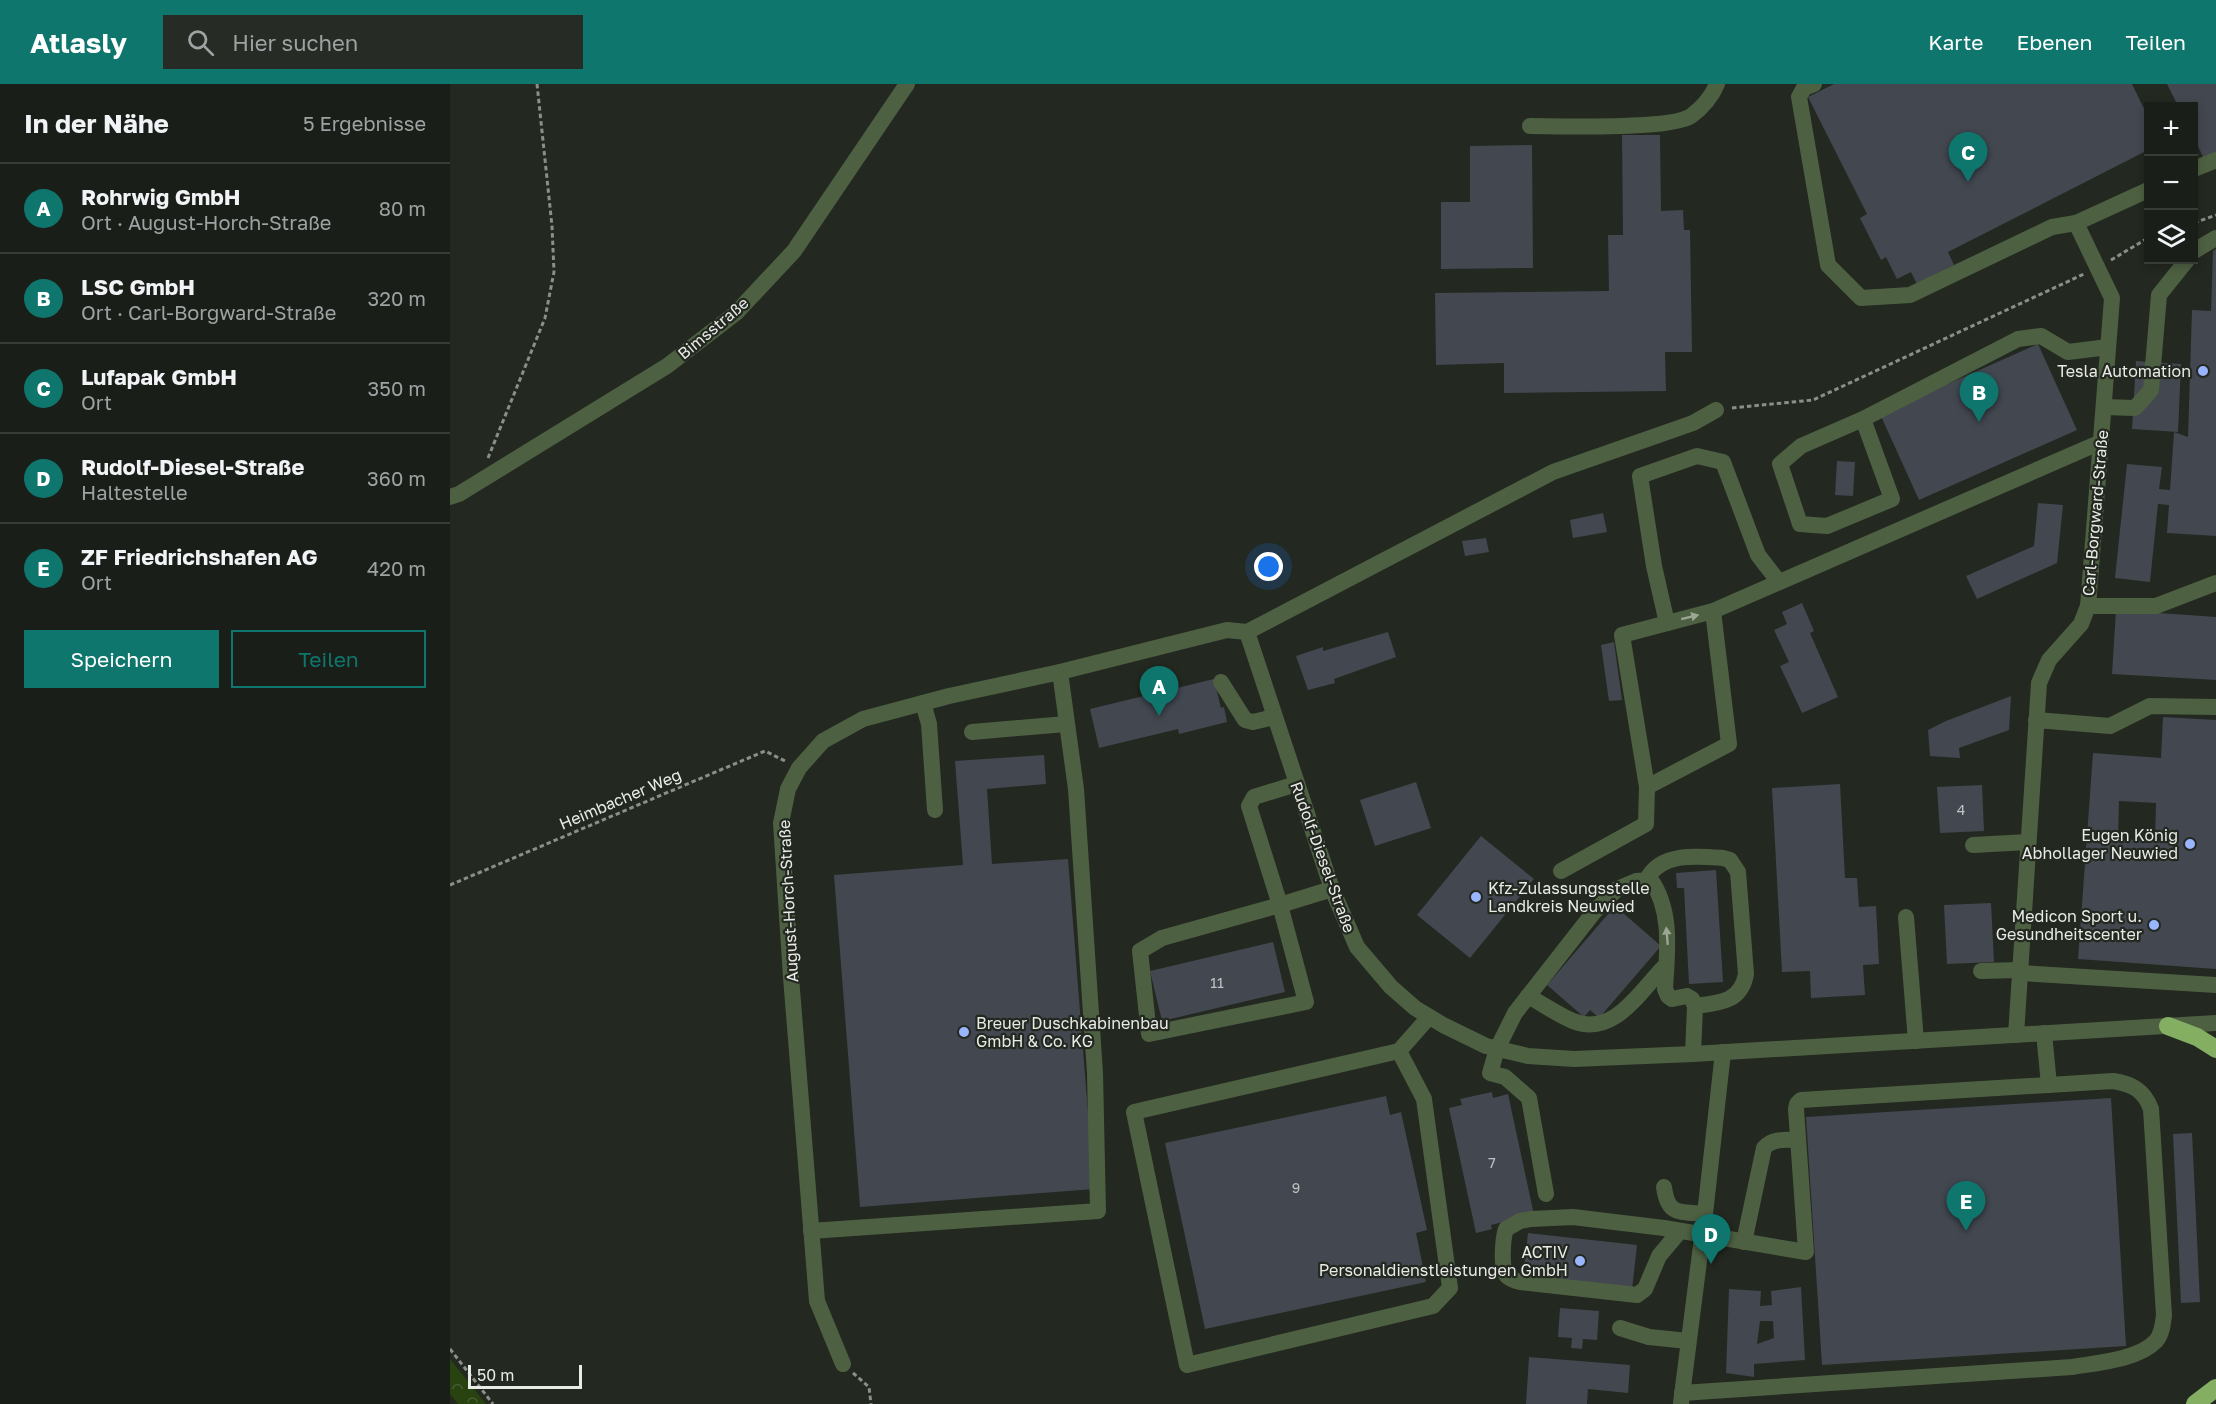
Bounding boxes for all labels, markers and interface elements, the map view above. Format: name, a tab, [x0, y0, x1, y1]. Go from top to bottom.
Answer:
search box	[163, 15, 583, 69]
text: Atlasly	[30, 26, 127, 59]
icon: search	[184, 26, 217, 59]
text: Hier suchen	[232, 29, 358, 56]
text: Karte	[1928, 29, 1984, 55]
text: Ebenen	[2017, 29, 2092, 55]
text: Teilen	[2125, 29, 2186, 55]
map controls	[2144, 102, 2198, 264]
button: +	[2144, 102, 2198, 156]
text: In der Nähe	[24, 108, 169, 139]
text: 5 Ergebnisse	[303, 111, 426, 135]
pin: C	[1948, 132, 1988, 182]
button: −	[2144, 156, 2198, 210]
text: Rohrwig GmbH	[81, 183, 240, 210]
text: A	[36, 196, 51, 220]
text: 80 m	[379, 196, 426, 220]
text: Ort · August-Horch-Straße	[81, 210, 331, 234]
button: layers	[2144, 210, 2198, 264]
text: LSC GmbH	[81, 273, 195, 300]
text: B	[36, 286, 51, 310]
text: 320 m	[368, 286, 426, 310]
street label: Bimsstraße	[674, 293, 752, 363]
text: Ort · Carl-Borgward-Straße	[81, 300, 336, 324]
place label: Tesla Automation	[2057, 361, 2191, 381]
text: Lufapak GmbH	[81, 363, 237, 390]
marker: Tesla Automation	[2196, 364, 2210, 378]
pin: B	[1960, 372, 1999, 422]
text: C	[36, 376, 51, 400]
text: 350 m	[368, 376, 426, 400]
text: Ort	[81, 390, 112, 414]
street label: Carl-Borgward-Straße	[2078, 429, 2112, 597]
text: Rudolf-Diesel-Straße	[81, 453, 304, 480]
text: D	[36, 466, 51, 490]
text: 360 m	[367, 466, 426, 490]
text: Haltestelle	[81, 480, 188, 504]
text: ZF Friedrichshafen AG	[81, 543, 318, 570]
your location	[1254, 552, 1283, 581]
text: E	[37, 556, 50, 580]
text: 420 m	[367, 556, 426, 580]
text: Ort	[81, 570, 112, 594]
one-way arrow	[1681, 612, 1699, 622]
button: Speichern	[24, 630, 219, 688]
button: Teilen	[231, 630, 426, 688]
pin: A	[1140, 666, 1178, 716]
street label: Heimbacher Weg	[556, 764, 684, 834]
street label: Rudolf-Diesel-Straße	[1286, 779, 1360, 935]
house number: 4	[1957, 801, 1965, 818]
street label: August-Horch-Straße	[774, 819, 802, 983]
place label: Eugen König Abhollager Neuwied	[2022, 825, 2178, 863]
marker: Eugen König Abhollager Neuwied	[2183, 837, 2197, 851]
place label: Kfz-Zulassungsstelle Landkreis Neuwied	[1488, 878, 1650, 916]
marker: Kfz-Zulassungsstelle Landkreis Neuwied	[1469, 890, 1483, 904]
place label: Medicon Sport u. Gesundheitscenter	[1996, 906, 2142, 944]
marker: Medicon Sport u. Gesundheitscenter	[2147, 918, 2161, 932]
one-way arrow	[1662, 927, 1672, 946]
house number: 11	[1210, 974, 1224, 991]
place label: Breuer Duschkabinenbau GmbH & Co. KG	[976, 1013, 1169, 1051]
marker: Breuer Duschkabinenbau GmbH & Co. KG	[957, 1025, 971, 1039]
house number: 7	[1488, 1154, 1496, 1171]
house number: 9	[1292, 1179, 1300, 1196]
pin: E	[1946, 1182, 1986, 1231]
pin: D	[1692, 1214, 1730, 1264]
place label: ACTIV Personaldienstleistungen GmbH	[1319, 1242, 1568, 1280]
marker: ACTIV Personaldienstleistungen GmbH	[1573, 1254, 1587, 1268]
scale bar	[468, 1362, 582, 1390]
text: 50 m	[477, 1365, 514, 1385]

